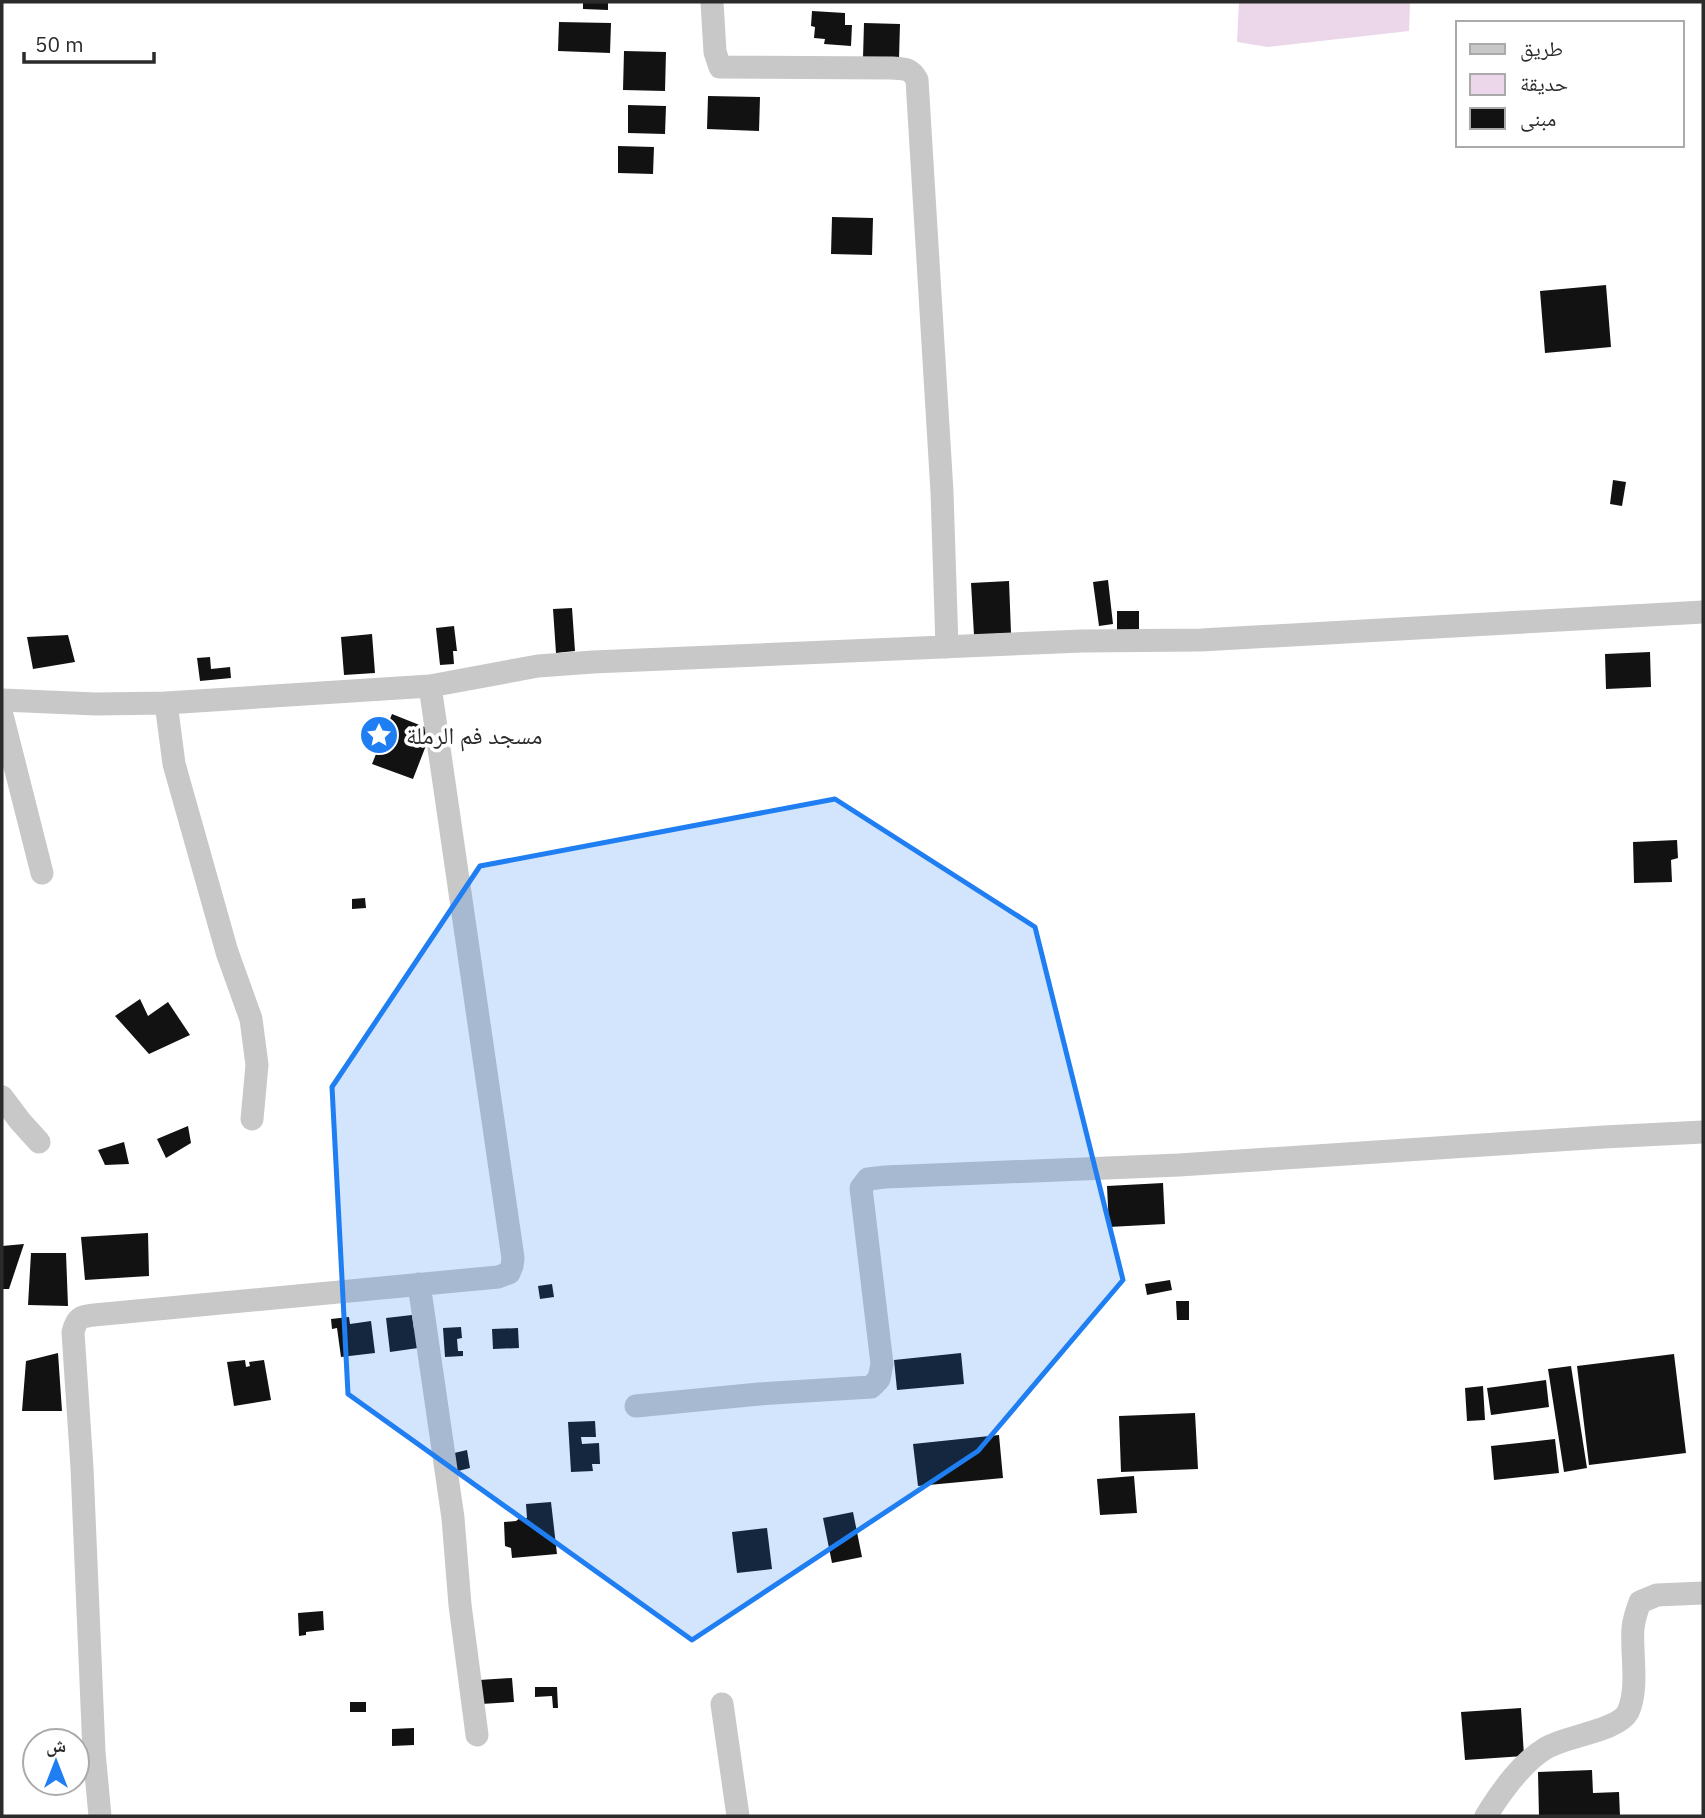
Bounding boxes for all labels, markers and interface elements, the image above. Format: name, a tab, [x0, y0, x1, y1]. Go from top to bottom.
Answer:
scale bar	[24, 21, 154, 65]
legend	[1456, 21, 1684, 147]
text: 50 m	[35, 30, 84, 58]
text: طريق	[1520, 34, 1563, 62]
text: حديقة	[1520, 69, 1568, 97]
text: مبنى	[1520, 104, 1556, 132]
place icon: مسجد فم الرملة	[358, 714, 400, 756]
place label: مسجد فم الرملة	[406, 719, 542, 752]
north arrow	[21, 1727, 91, 1797]
text: ش	[46, 1733, 66, 1757]

